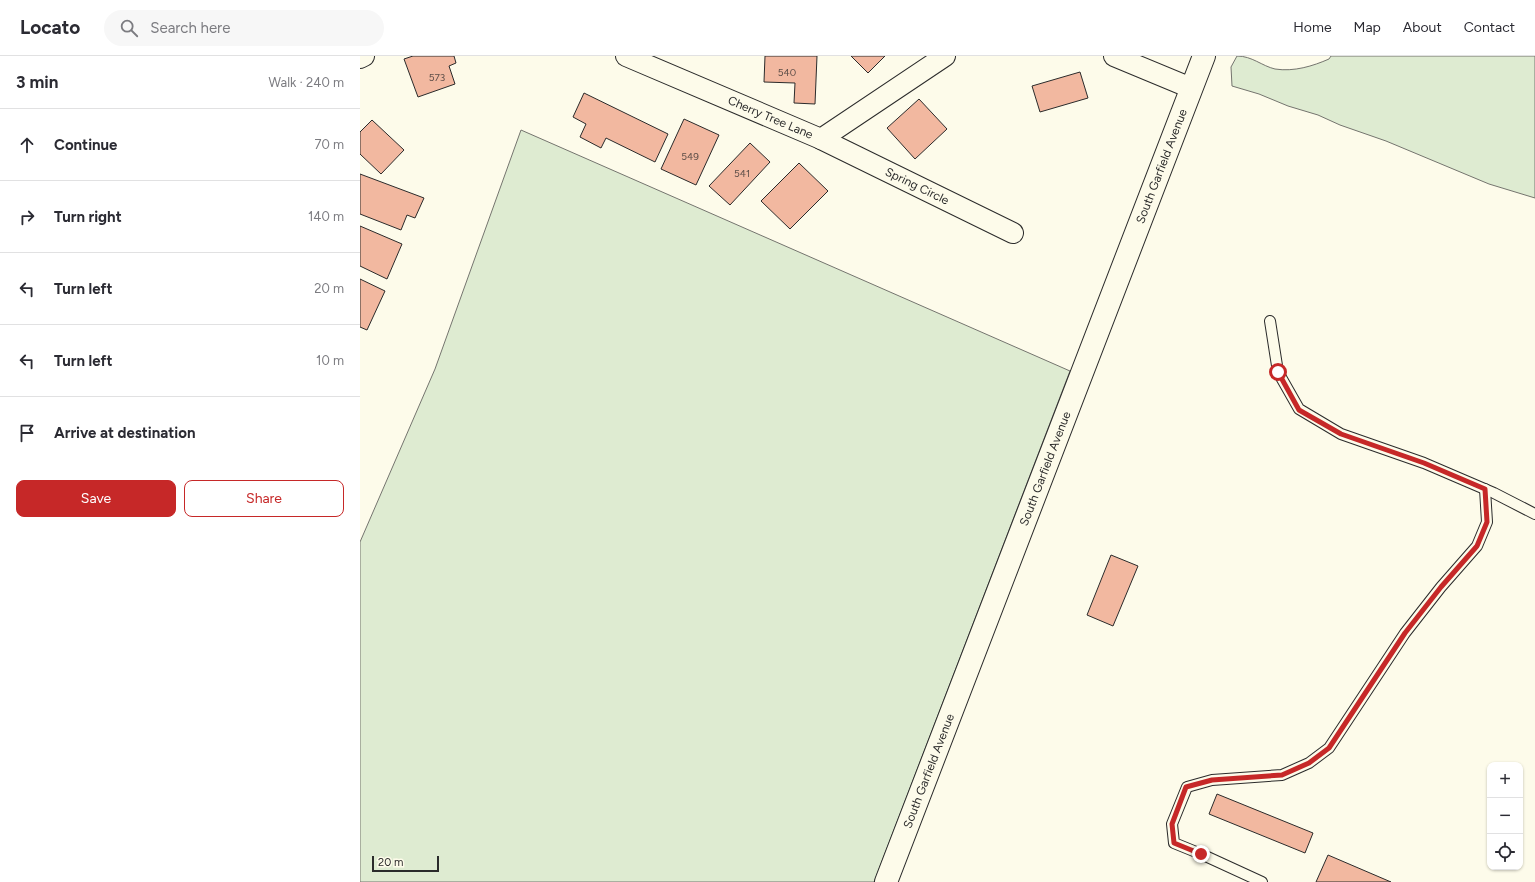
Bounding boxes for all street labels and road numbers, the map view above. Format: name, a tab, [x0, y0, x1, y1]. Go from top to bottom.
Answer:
street label: Cherry Tree Lane	[726, 93, 816, 142]
street label: South Garfield Avenue	[1133, 107, 1190, 225]
street label: Spring Circle	[883, 165, 952, 208]
street label: South Garfield Avenue	[1017, 409, 1074, 528]
street label: South Garfield Avenue	[900, 711, 957, 830]

